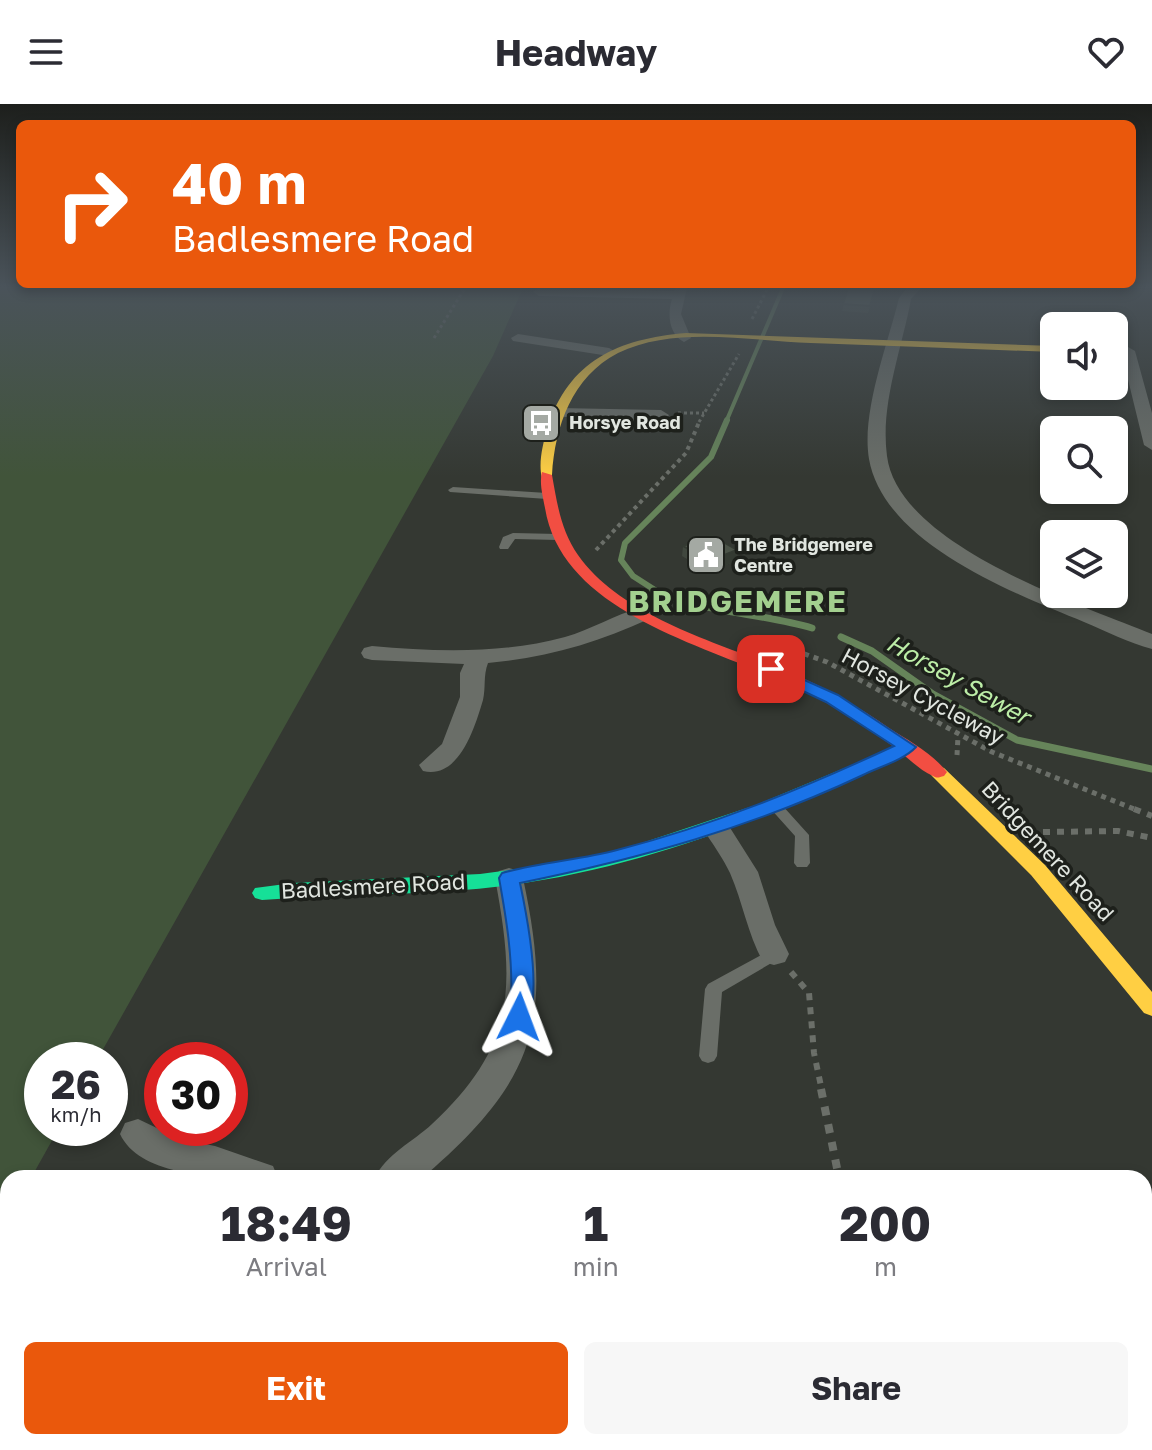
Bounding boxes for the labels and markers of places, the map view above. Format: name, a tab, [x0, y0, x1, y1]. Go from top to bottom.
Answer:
bus stop icon: Horsye Road	[520, 402, 562, 444]
place label: Horsye Road	[569, 411, 681, 433]
place label: The Bridgemere Centre	[734, 533, 873, 576]
public building icon: The Bridgemere Centre	[685, 534, 727, 576]
pin	[737, 635, 805, 703]

